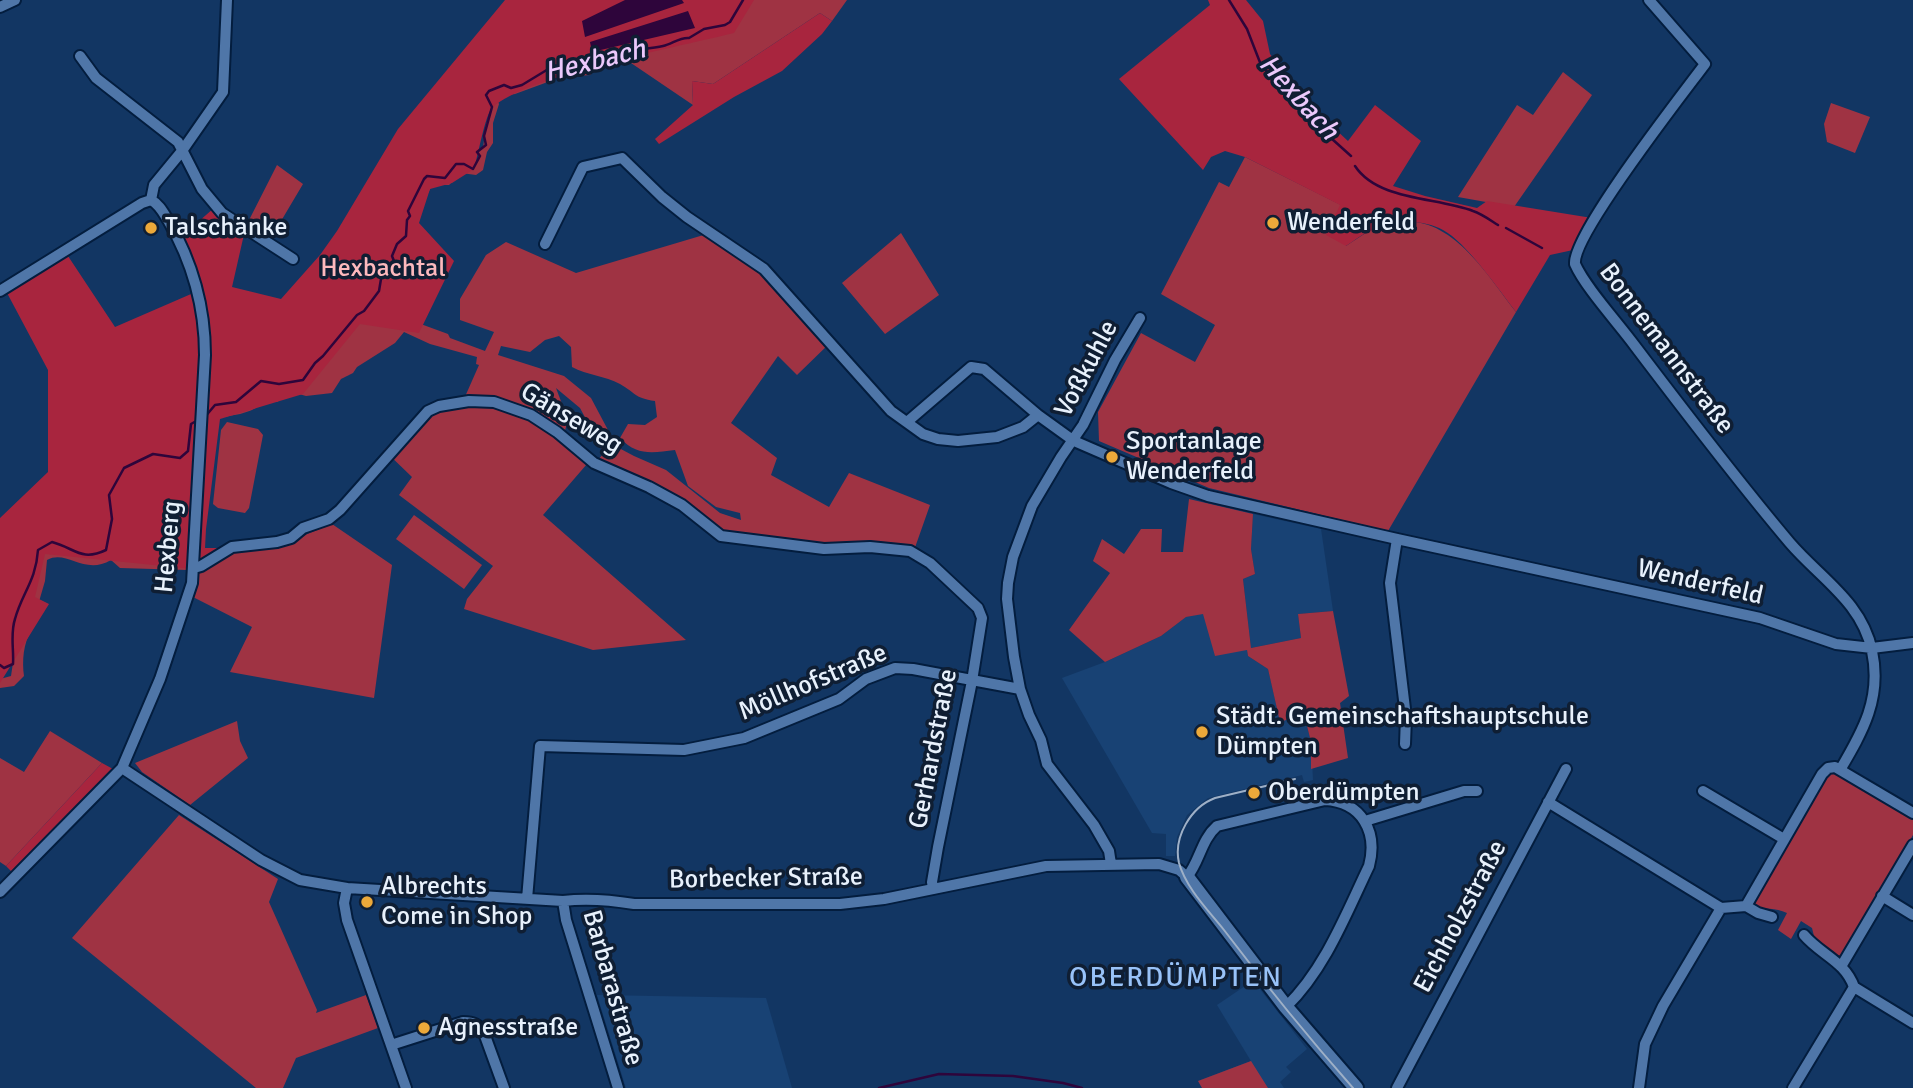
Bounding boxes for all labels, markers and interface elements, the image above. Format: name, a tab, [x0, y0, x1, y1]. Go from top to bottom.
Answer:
water label: Hexbach	[541, 33, 649, 91]
water label: Hexbach	[1251, 48, 1345, 148]
place label: Wenderfeld	[1287, 207, 1415, 239]
place label: Talschänke	[165, 212, 287, 244]
marker: Wenderfeld	[1265, 215, 1281, 231]
marker: Talschänke	[143, 220, 159, 236]
park label: Hexbachtal	[320, 253, 446, 285]
street label: Bonnemannstraße	[1592, 258, 1740, 440]
street label: Voßkuhle	[1049, 315, 1125, 423]
street label: Gänseweg	[514, 376, 628, 462]
place label: Sportanlage Wenderfeld	[1126, 426, 1262, 488]
marker: Sportanlage Wenderfeld	[1104, 449, 1120, 465]
street label: Hexberg	[149, 500, 189, 594]
street label: Wenderfeld	[1634, 553, 1766, 613]
street label: Möllhofstraße	[734, 638, 892, 728]
street label: Gerhardstraße	[903, 666, 965, 832]
place label: Städt. Gemeinschaftshauptschule Dümpten	[1216, 701, 1589, 762]
marker: Städt. Gemeinschaftshauptschule Dümpten	[1194, 724, 1210, 740]
place label: Oberdümpten	[1268, 777, 1420, 809]
marker: Oberdümpten	[1246, 785, 1262, 801]
street label: Eichholzstraße	[1408, 836, 1514, 998]
street label: Borbecker Straße	[669, 862, 863, 896]
place label: Albrechts Come in Shop	[381, 871, 532, 932]
marker: Albrechts Come in Shop	[359, 894, 375, 910]
street label: Barbarastraße	[575, 907, 649, 1069]
district label: OBERDÜMPTEN	[1070, 962, 1282, 996]
place label: Agnesstraße	[438, 1012, 578, 1044]
marker: Agnesstraße	[416, 1020, 432, 1036]

